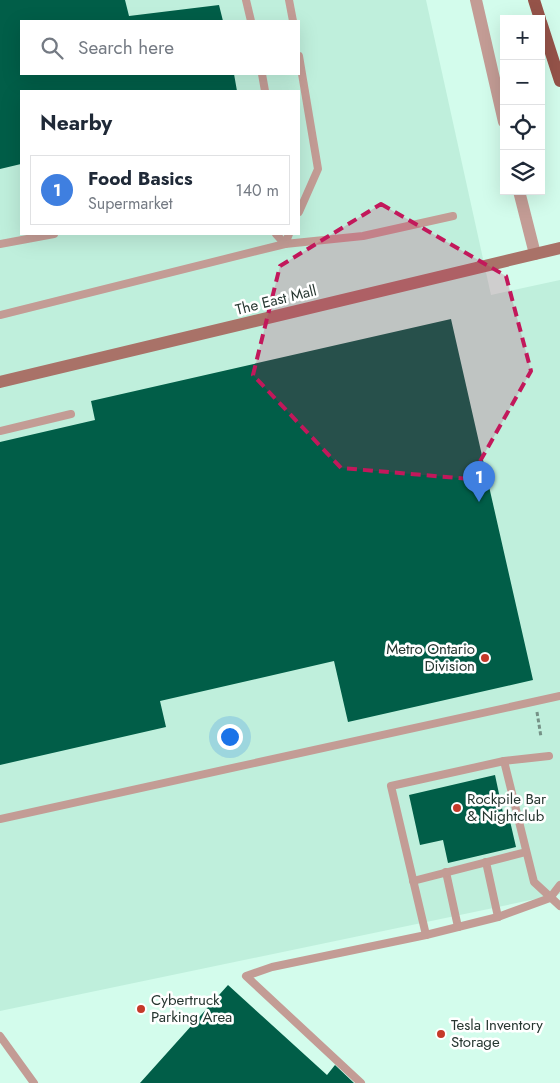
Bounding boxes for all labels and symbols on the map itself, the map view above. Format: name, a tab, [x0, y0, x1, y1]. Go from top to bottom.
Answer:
street label: The East Mall	[233, 279, 319, 321]
pin: 1	[463, 461, 495, 502]
place label: Metro Ontario Division	[386, 638, 475, 677]
marker: Metro Ontario Division	[479, 652, 491, 664]
your location	[217, 724, 243, 750]
place label: Rockpile Bar & Nightclub	[467, 788, 547, 827]
marker: Rockpile Bar & Nightclub	[451, 802, 463, 814]
place label: Cybertruck Parking Area	[151, 989, 232, 1028]
marker: Cybertruck Parking Area	[135, 1003, 147, 1015]
place label: Tesla Inventory Storage	[451, 1014, 543, 1053]
marker: Tesla Inventory Storage	[435, 1028, 447, 1040]

